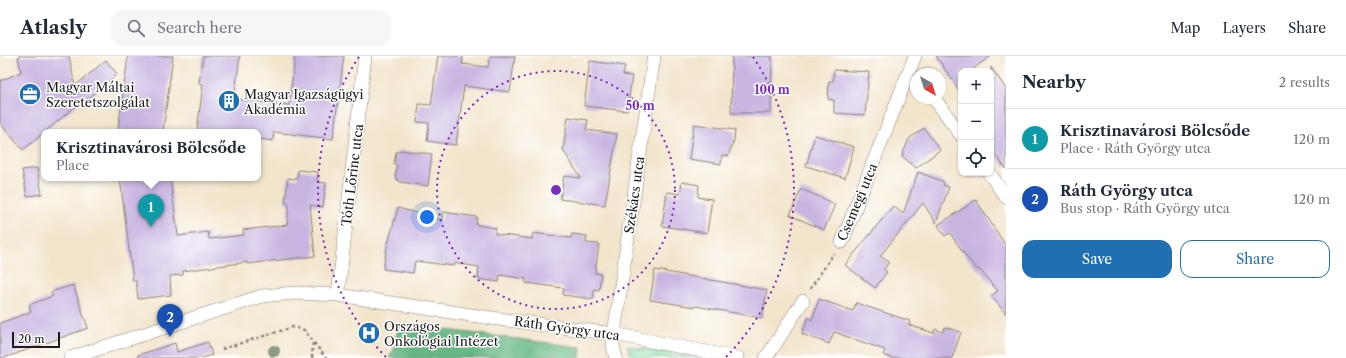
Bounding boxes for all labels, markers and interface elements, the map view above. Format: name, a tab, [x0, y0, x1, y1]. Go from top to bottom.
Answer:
search box	[111, 10, 391, 46]
text: Atlasly	[20, 16, 87, 39]
icon: search	[125, 17, 147, 39]
text: Search here	[157, 18, 242, 37]
text: Map	[1170, 19, 1200, 37]
text: Layers	[1222, 19, 1266, 37]
text: Share	[1288, 19, 1326, 37]
north arrow	[910, 68, 946, 104]
map controls	[958, 68, 994, 176]
button: +	[958, 68, 994, 104]
text: Nearby	[1022, 72, 1086, 92]
text: 2 results	[1279, 74, 1330, 90]
place label: Magyar Máltai Szeretetszolgálat	[46, 79, 150, 110]
office icon: Magyar Máltai Szeretetszolgálat	[17, 81, 43, 107]
text: 100 m	[754, 82, 790, 97]
place label: Magyar Igazságügyi Akadémia	[243, 86, 364, 117]
building icon: Magyar Igazságügyi Akadémia	[216, 88, 242, 114]
text: 50 m	[625, 98, 655, 113]
button: −	[958, 104, 994, 140]
text: Krisztinavárosi Bölcsőde	[1060, 121, 1250, 140]
street label: Tóth Lőrinc utca	[338, 123, 366, 227]
popup	[41, 129, 261, 181]
text: 1	[1032, 131, 1038, 147]
text: 120 m	[1293, 131, 1330, 147]
text: Krisztinavárosi Bölcsőde	[56, 138, 246, 157]
button: locate	[958, 140, 994, 176]
text: Place · Ráth György utca	[1060, 140, 1211, 156]
street label: Székács utca	[621, 155, 647, 235]
text: Place	[56, 157, 89, 173]
street label: Csemegi utca	[833, 161, 881, 243]
text: Ráth György utca	[1060, 181, 1193, 200]
centre of rings	[549, 183, 563, 197]
text: 2	[1031, 191, 1039, 207]
text: 120 m	[1293, 191, 1330, 207]
pin: 1	[138, 194, 164, 227]
text: Bus stop · Ráth György utca	[1060, 200, 1230, 216]
your location	[417, 207, 437, 227]
button: Save	[1022, 240, 1172, 278]
button: Share	[1180, 240, 1330, 278]
pin: 2	[157, 304, 183, 337]
street label: Ráth György utca	[513, 313, 621, 343]
place label: Országos Onkológiai Intézet	[384, 318, 499, 349]
hospital icon: Országos Onkológiai Intézet	[356, 320, 382, 346]
scale bar	[12, 330, 60, 349]
text: 20 m	[18, 332, 44, 346]

